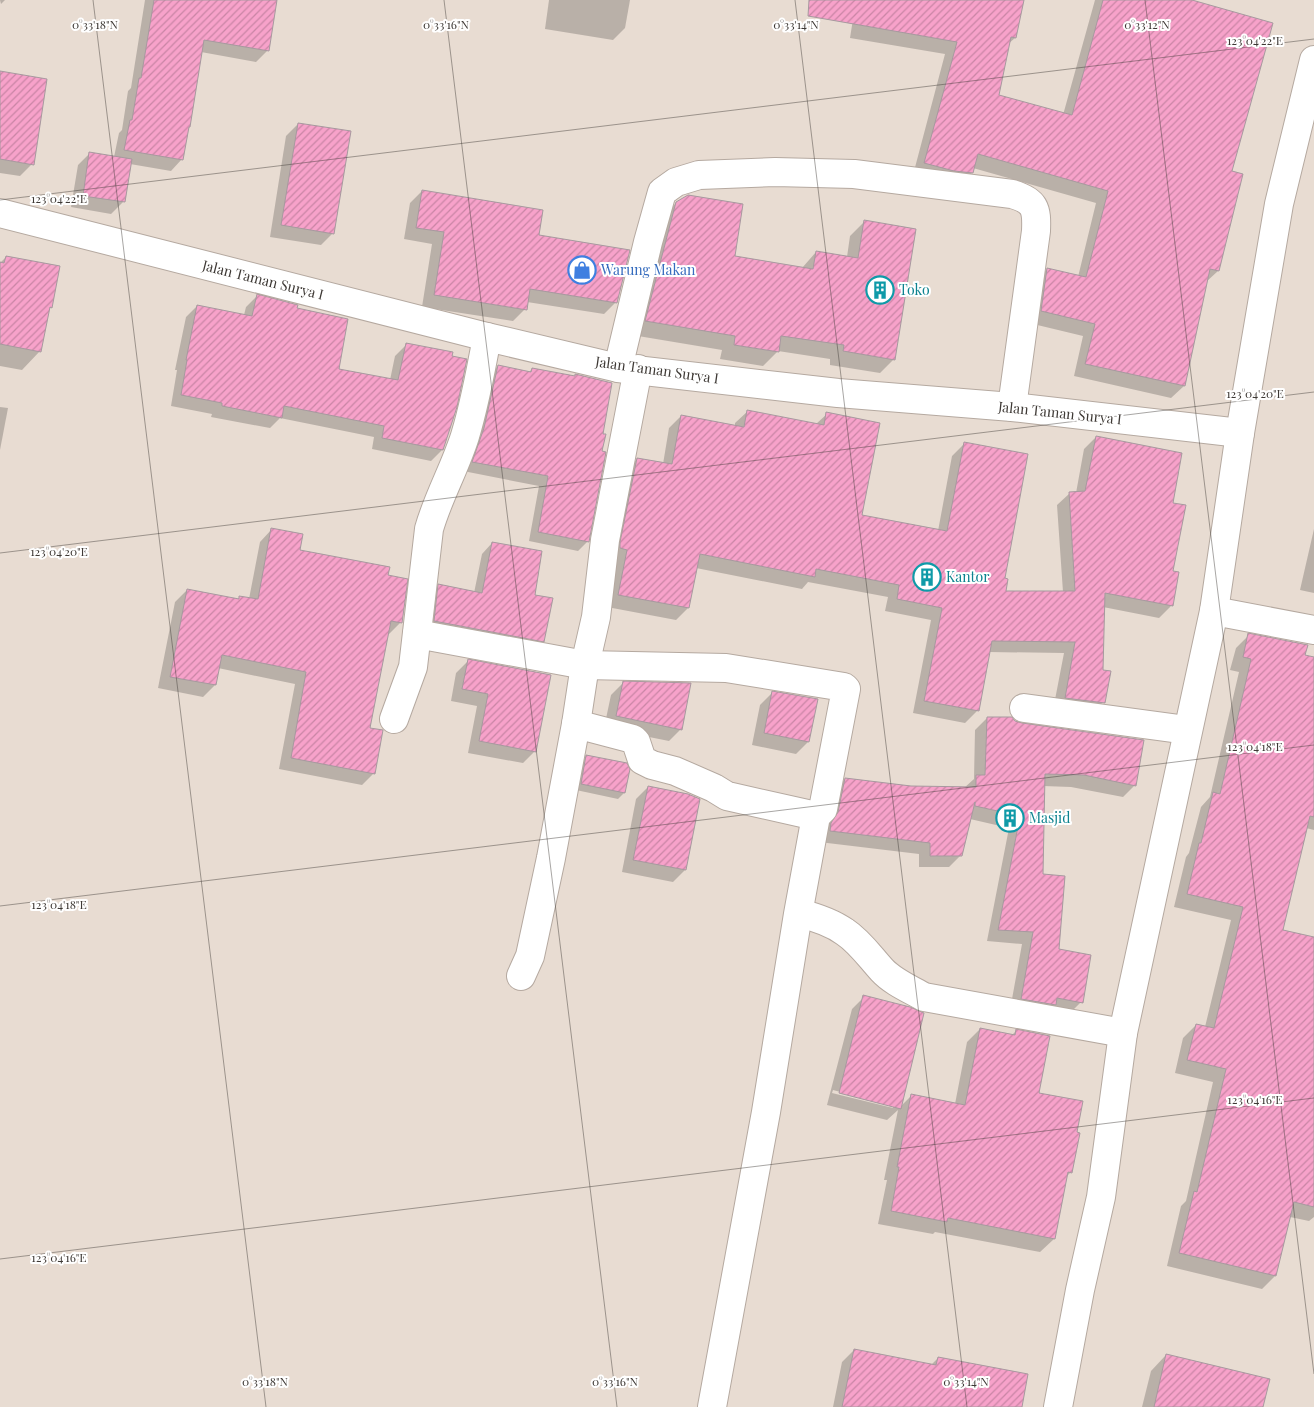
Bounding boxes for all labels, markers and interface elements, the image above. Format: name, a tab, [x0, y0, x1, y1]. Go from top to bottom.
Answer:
text: 0°33'18"N	[72, 16, 119, 32]
text: 0°33'16"N	[423, 16, 469, 32]
text: 0°33'14"N	[773, 16, 819, 32]
text: 0°33'12"N	[1124, 16, 1170, 32]
text: 123°04'22"E	[1227, 32, 1283, 48]
text: 123°04'22"E	[31, 190, 87, 206]
street label: Jalan Taman Surya I	[200, 255, 326, 304]
shop icon: Warung Makan	[567, 255, 597, 285]
place label: Warung Makan	[600, 260, 696, 279]
building icon: Toko	[865, 275, 895, 305]
place label: Toko	[899, 280, 930, 299]
street label: Jalan Taman Surya I	[593, 351, 720, 388]
text: 123°04'20"E	[1226, 385, 1284, 401]
street label: Jalan Taman Surya I	[996, 396, 1123, 428]
text: 123°04'20"E	[30, 543, 88, 559]
building icon: Kantor	[912, 562, 942, 592]
place label: Kantor	[946, 567, 990, 586]
text: 123°04'18"E	[1227, 738, 1283, 754]
building icon: Masjid	[995, 803, 1025, 833]
place label: Masjid	[1029, 808, 1070, 827]
text: 123°04'18"E	[31, 896, 87, 912]
text: 123°04'16"E	[1227, 1091, 1283, 1107]
text: 123°04'16"E	[31, 1249, 87, 1265]
text: 0°33'18"N	[242, 1373, 289, 1389]
text: 0°33'16"N	[592, 1373, 638, 1389]
text: 0°33'14"N	[943, 1373, 989, 1389]

